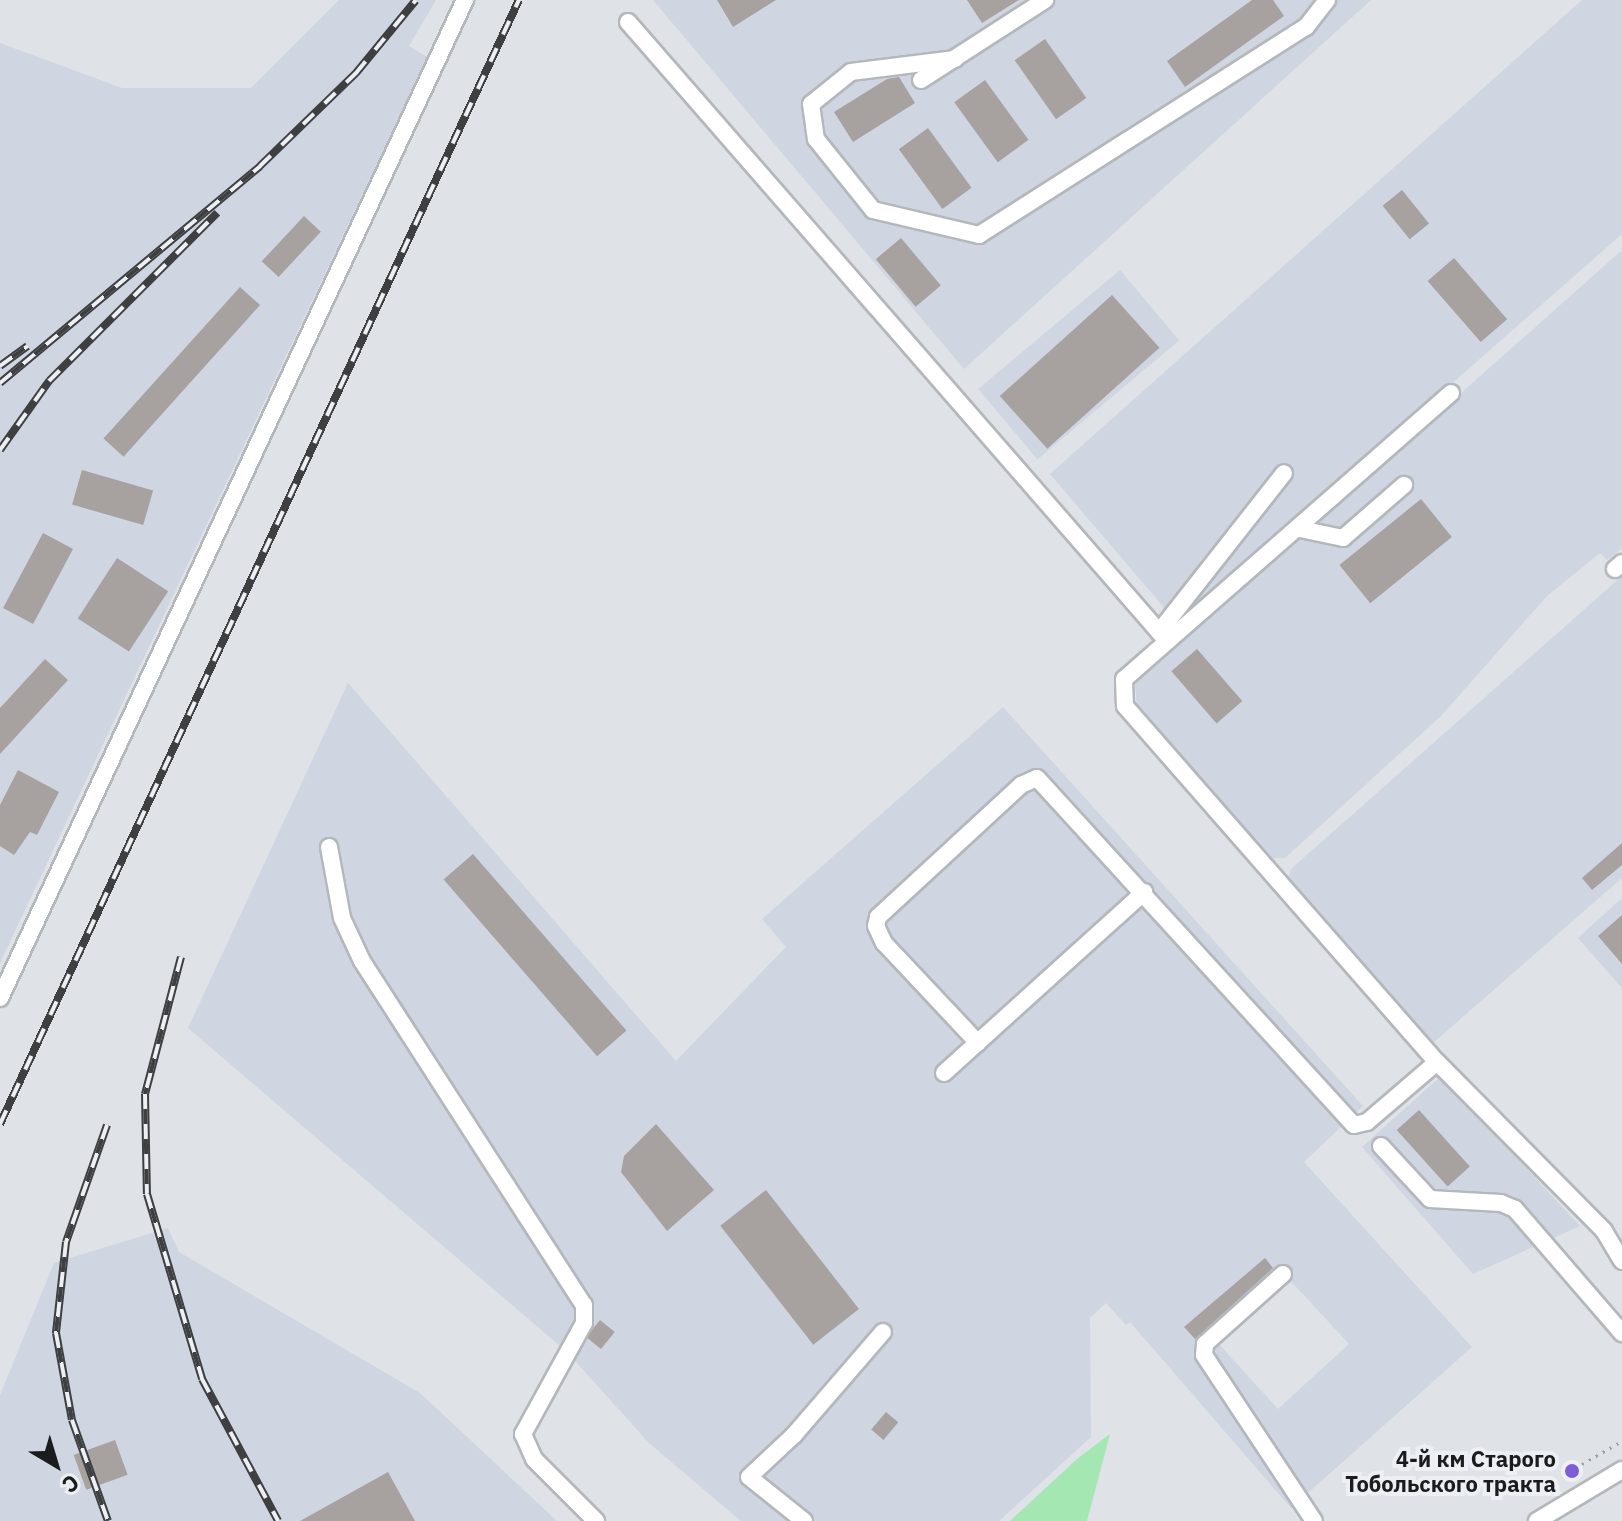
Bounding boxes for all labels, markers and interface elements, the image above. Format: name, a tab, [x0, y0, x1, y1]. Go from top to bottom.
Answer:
north arrow	[16, 1425, 96, 1505]
place label: 4-й км Старого Тобольского тракта	[1345, 1445, 1556, 1496]
marker: 4-й км Старого Тобольского тракта	[1563, 1462, 1581, 1480]
text: С	[57, 1468, 86, 1500]

